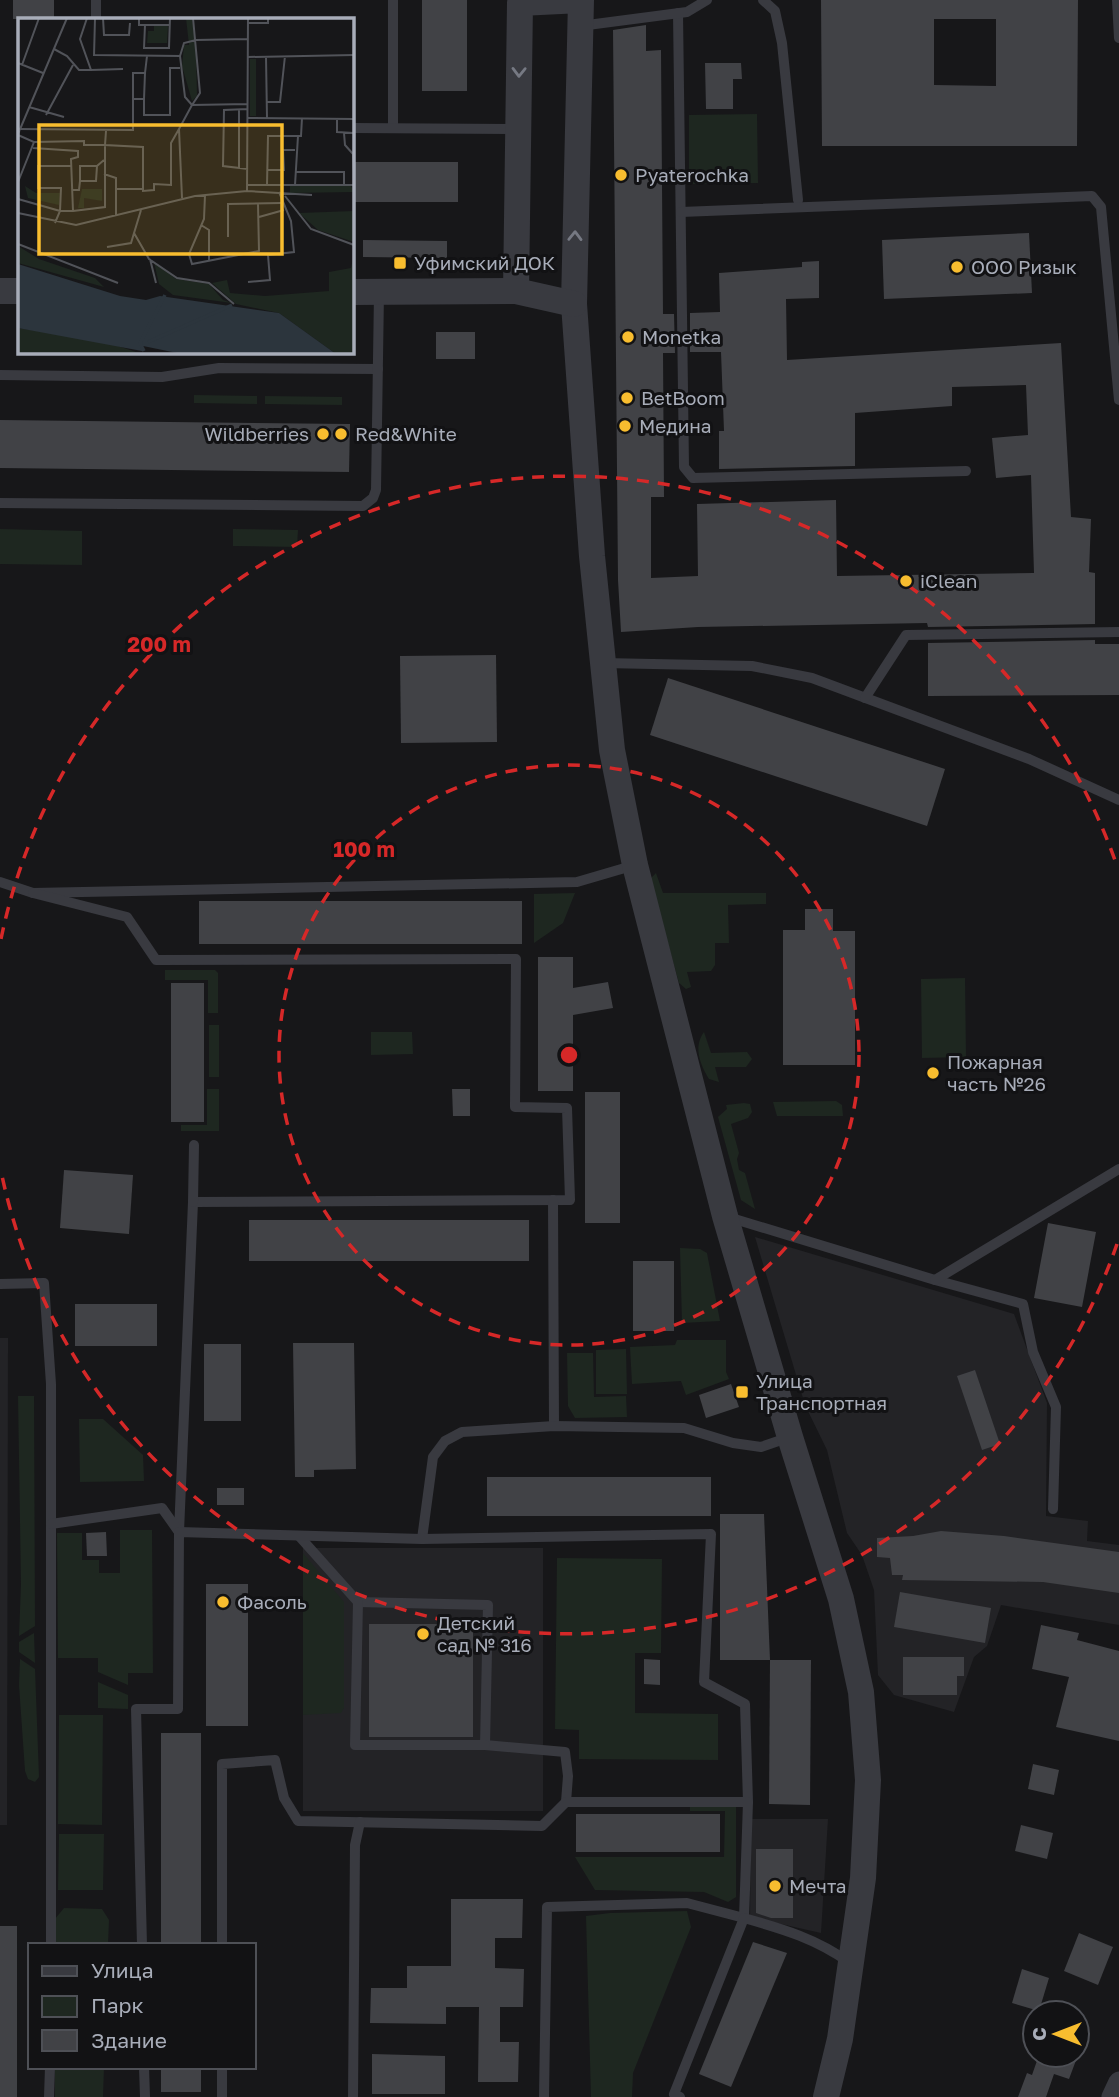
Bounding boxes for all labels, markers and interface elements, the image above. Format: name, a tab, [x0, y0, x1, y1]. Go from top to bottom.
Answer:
inset map	[18, 18, 354, 354]
one-way arrow	[511, 67, 527, 77]
place label: Pyaterochka	[635, 163, 749, 186]
marker: Pyaterochka	[613, 167, 629, 183]
one-way arrow	[568, 230, 583, 241]
place label: Уфимский ДОК	[414, 251, 555, 274]
marker: Уфимский ДОК	[392, 255, 408, 271]
place label: ООО Ризык	[971, 255, 1077, 278]
marker: ООО Ризык	[949, 259, 965, 275]
place label: Monetka	[642, 325, 721, 348]
marker: Monetka	[620, 329, 636, 345]
place label: BetBoom	[641, 386, 725, 409]
marker: BetBoom	[619, 390, 635, 406]
place label: Медина	[639, 414, 712, 437]
marker: Медина	[617, 418, 633, 434]
place label: Wildberries	[204, 422, 309, 445]
place label: Red&White	[355, 422, 457, 445]
marker: Wildberries	[315, 426, 331, 442]
marker: Red&White	[333, 426, 349, 442]
place label: iClean	[920, 569, 977, 592]
marker: iClean	[898, 573, 914, 589]
text: 200 m	[127, 631, 191, 657]
text: 100 m	[333, 836, 395, 862]
centre of rings	[557, 1043, 581, 1067]
place label: Пожарная часть №26	[947, 1050, 1046, 1095]
marker: Пожарная часть №26	[925, 1065, 941, 1081]
place label: Улица Транспортная	[756, 1369, 887, 1414]
marker: Улица Транспортная	[734, 1384, 750, 1400]
place label: Фасоль	[237, 1590, 307, 1613]
marker: Фасоль	[215, 1594, 231, 1610]
place label: Детский сад № 316	[437, 1611, 532, 1656]
marker: Детский сад № 316	[415, 1626, 431, 1642]
place label: Мечта	[789, 1874, 847, 1897]
marker: Мечта	[767, 1878, 783, 1894]
legend	[28, 1943, 256, 2069]
text: Улица	[91, 1957, 154, 1983]
text: Парк	[91, 1992, 144, 2018]
north arrow	[1021, 1999, 1091, 2069]
text: Здание	[91, 2027, 167, 2053]
text: С	[1027, 2027, 1050, 2041]

